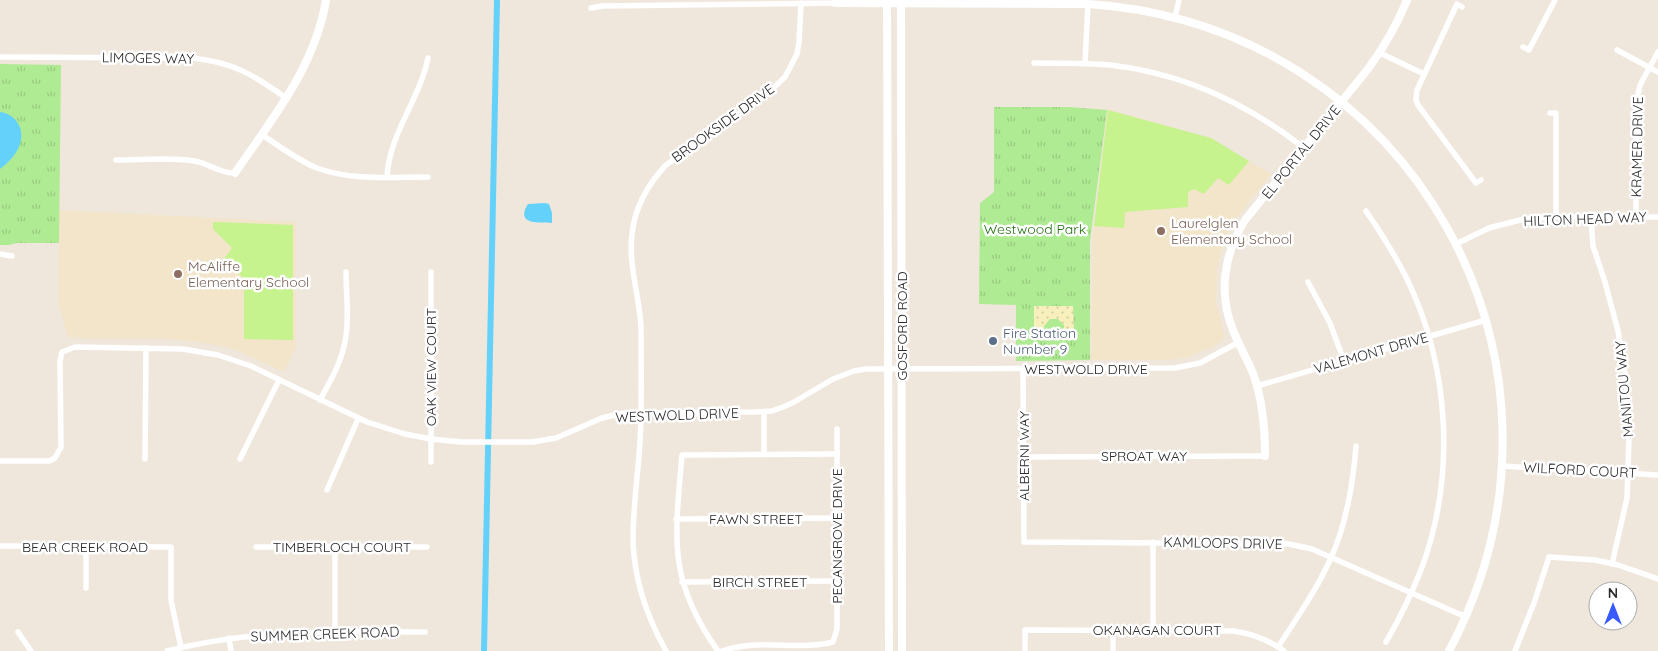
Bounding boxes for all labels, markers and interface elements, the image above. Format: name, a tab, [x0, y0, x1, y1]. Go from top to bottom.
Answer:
street label: LIMOGES WAY	[102, 48, 194, 68]
street label: BROOKSIDE DRIVE	[668, 80, 778, 166]
street label: KRAMER DRIVE	[1627, 96, 1647, 198]
street label: EL PORTAL DRIVE	[1258, 101, 1344, 203]
street label: HILTON HEAD WAY	[1523, 208, 1647, 230]
place label: Laurelglen Elementary School	[1171, 214, 1292, 248]
park label: Westwood Park	[984, 220, 1086, 238]
marker: Laurelglen Elementary School	[1155, 225, 1167, 237]
place label: McAliffe Elementary School	[188, 257, 309, 291]
marker: McAliffe Elementary School	[172, 268, 184, 280]
street label: GOSFORD ROAD	[893, 271, 911, 381]
street label: OAK VIEW COURT	[422, 308, 440, 426]
place label: Fire Station Number 9	[1003, 324, 1076, 358]
street label: VALEMONT DRIVE	[1312, 328, 1430, 378]
marker: Fire Station Number 9	[987, 335, 999, 347]
street label: MANITOU WAY	[1611, 340, 1637, 438]
street label: WESTWOLD DRIVE	[1024, 360, 1148, 378]
street label: WESTWOLD DRIVE	[615, 404, 739, 426]
street label: ALBERNI WAY	[1015, 411, 1033, 501]
street label: SPROAT WAY	[1101, 447, 1187, 465]
street label: WILFORD COURT	[1523, 458, 1637, 482]
street label: PECANGROVE DRIVE	[828, 468, 846, 604]
street label: FAWN STREET	[709, 510, 803, 528]
street label: KAMLOOPS DRIVE	[1163, 533, 1283, 553]
street label: BEAR CREEK ROAD	[22, 538, 148, 556]
street label: TIMBERLOCH COURT	[273, 538, 411, 556]
street label: BIRCH STREET	[713, 573, 807, 591]
north arrow	[1588, 581, 1638, 631]
text: N	[1608, 584, 1618, 602]
street label: OKANAGAN COURT	[1093, 621, 1221, 639]
street label: SUMMER CREEK ROAD	[250, 622, 400, 646]

